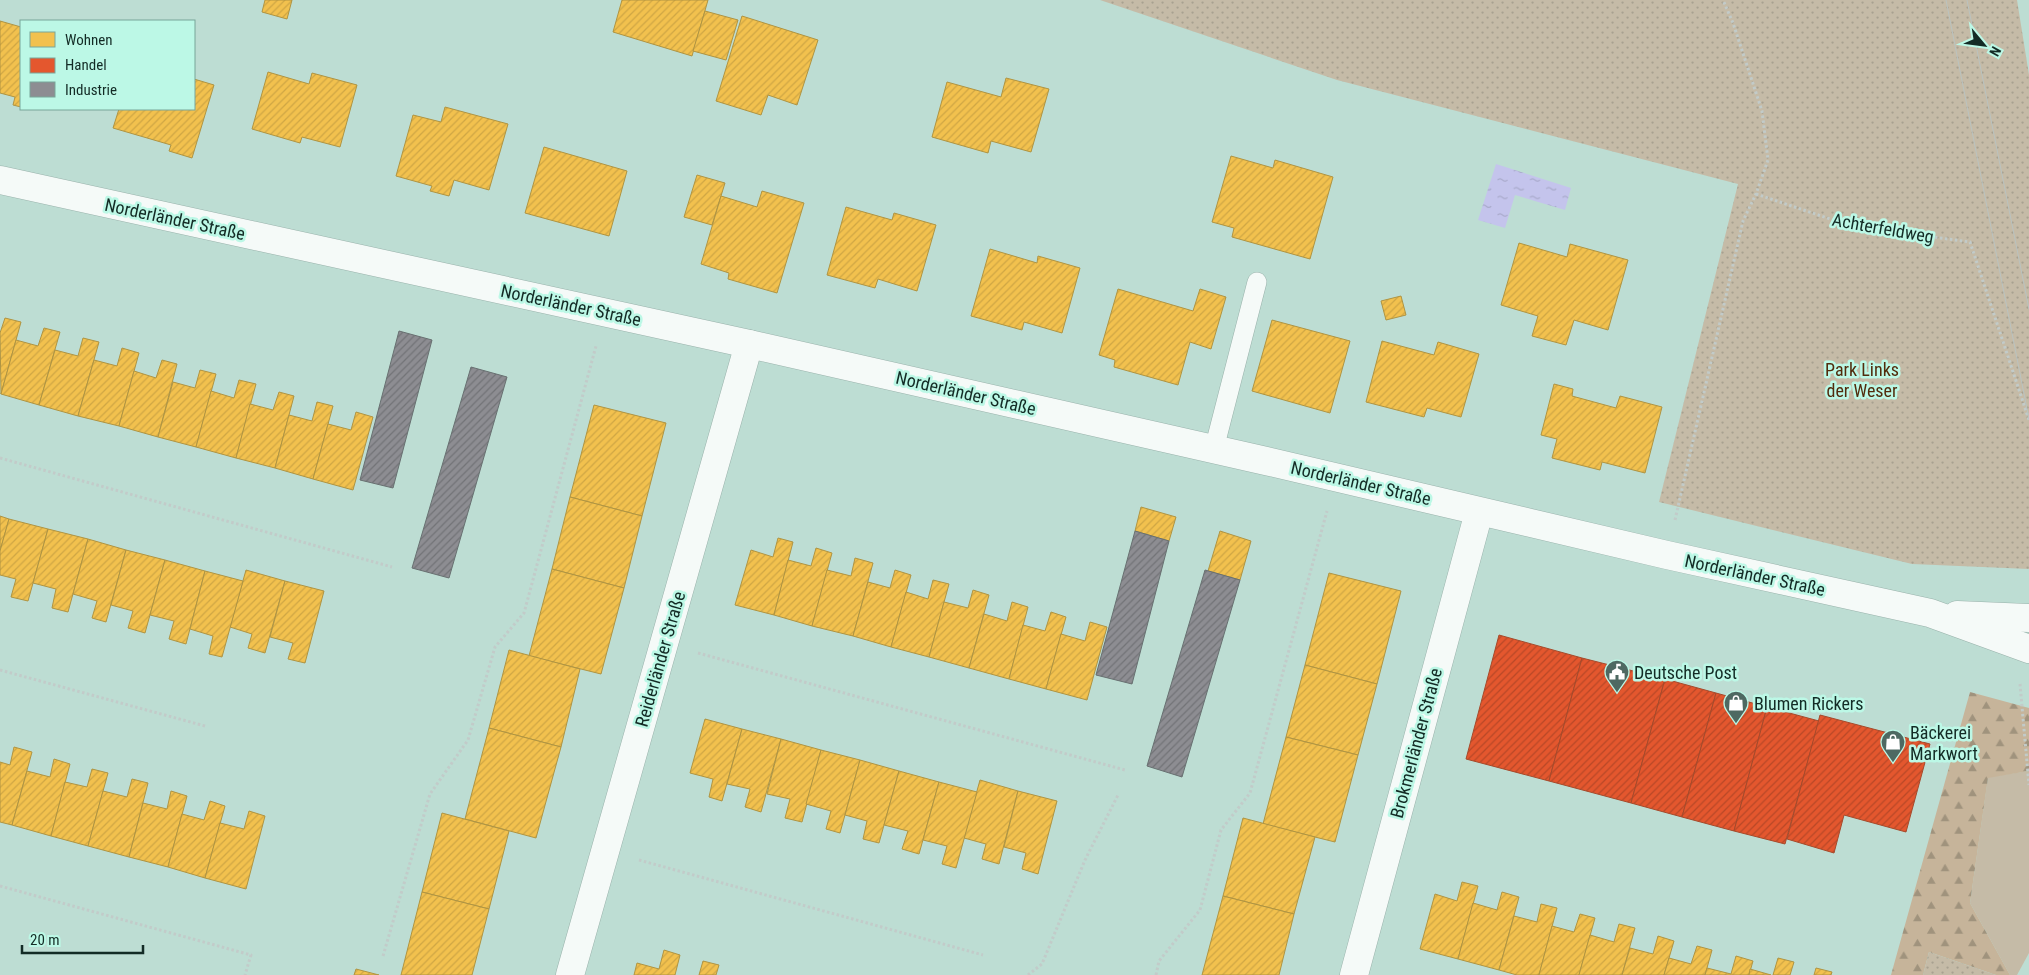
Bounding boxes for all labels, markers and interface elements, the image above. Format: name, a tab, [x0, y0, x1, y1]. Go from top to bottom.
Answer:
legend	[20, 20, 195, 110]
north arrow	[1959, 20, 2009, 70]
text: Wohnen	[65, 31, 113, 49]
text: N	[1986, 44, 2004, 59]
text: Handel	[65, 56, 107, 74]
text: Industrie	[65, 81, 117, 99]
street label: Norderländer Straße	[103, 194, 247, 244]
street label: Achterfeldweg	[1831, 209, 1935, 247]
street label: Norderländer Straße	[499, 280, 643, 330]
park label: Park Links der Weser	[1825, 359, 1899, 401]
street label: Norderländer Straße	[894, 367, 1038, 419]
street label: Norderländer Straße	[1289, 457, 1433, 509]
street label: Norderländer Straße	[1683, 550, 1827, 600]
street label: Reiderländer Straße	[631, 589, 689, 729]
public building icon: Deutsche Post	[1604, 659, 1630, 693]
place label: Deutsche Post	[1634, 662, 1737, 683]
street label: Brokmerländer Straße	[1386, 666, 1446, 820]
shop icon: Blumen Rickers	[1723, 690, 1749, 724]
place label: Blumen Rickers	[1754, 693, 1864, 714]
place label: Bäckerei Markwort	[1910, 722, 1978, 764]
shop icon: Bäckerei Markwort	[1880, 729, 1906, 763]
scale bar	[22, 922, 144, 954]
text: 20 m	[30, 931, 60, 949]

